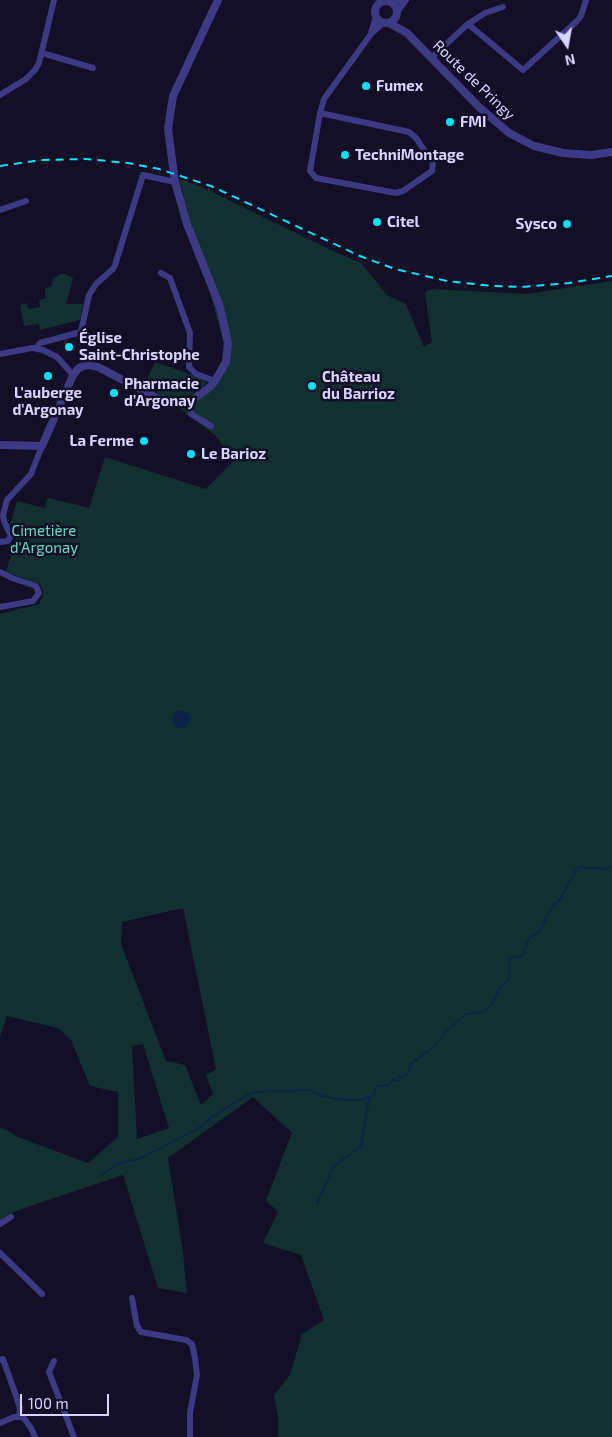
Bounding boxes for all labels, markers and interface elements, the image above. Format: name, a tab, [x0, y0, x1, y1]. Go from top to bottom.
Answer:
north arrow	[542, 20, 592, 70]
street label: Route de Pringy	[429, 36, 519, 124]
text: N	[564, 51, 577, 70]
place label: Fumex	[376, 77, 423, 95]
marker: Fumex	[360, 80, 372, 92]
place label: FMI	[460, 113, 486, 131]
marker: FMI	[444, 116, 456, 128]
place label: TechniMontage	[355, 146, 464, 164]
marker: TechniMontage	[339, 149, 351, 161]
place label: Citel	[387, 213, 419, 231]
place label: Sysco	[516, 215, 557, 233]
marker: Citel	[371, 216, 383, 228]
marker: Sysco	[561, 218, 573, 230]
place label: Église Saint-Christophe	[79, 329, 200, 364]
marker: Église Saint-Christophe	[63, 341, 75, 353]
place label: Château du Barrioz	[322, 368, 395, 403]
marker: L'auberge d'Argonay	[42, 370, 54, 382]
place label: Pharmacie d'Argonay	[124, 375, 199, 410]
marker: Château du Barrioz	[306, 380, 318, 392]
place label: L'auberge d'Argonay	[12, 384, 84, 419]
marker: Pharmacie d'Argonay	[108, 387, 120, 399]
place label: La Ferme	[70, 432, 134, 450]
marker: La Ferme	[138, 435, 150, 447]
place label: Le Barioz	[201, 445, 266, 463]
marker: Le Barioz	[185, 448, 197, 460]
park label: Cimetière d'Argonay	[10, 522, 78, 557]
scale bar	[22, 1384, 111, 1416]
text: 100 m	[28, 1394, 69, 1412]

